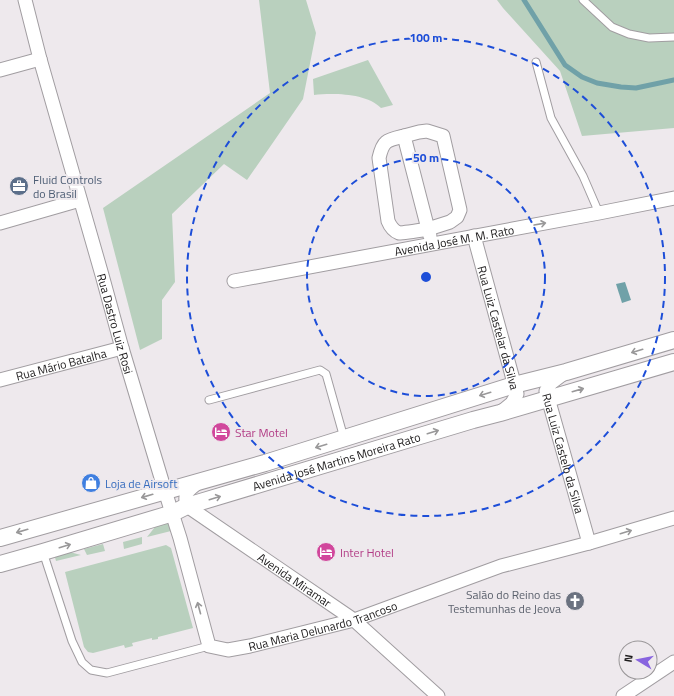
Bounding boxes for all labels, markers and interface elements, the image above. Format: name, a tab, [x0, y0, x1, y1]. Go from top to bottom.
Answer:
text: 100 m	[410, 28, 442, 47]
text: 50 m	[413, 148, 439, 167]
place label: Fluid Controls do Brasil	[33, 170, 103, 203]
office icon: Fluid Controls do Brasil	[8, 175, 30, 197]
street label: Avenida José M. M. Rato	[393, 220, 516, 260]
one-way arrow	[533, 220, 546, 228]
street label: Rua Luiz Castelar da Silva	[473, 263, 525, 392]
centre of rings	[419, 270, 433, 284]
street label: Rua Dastro Luiz Rosi	[92, 271, 139, 376]
street label: Rua Mário Batalha	[13, 343, 108, 385]
one-way arrow	[630, 348, 643, 355]
one-way arrow	[571, 386, 584, 393]
one-way arrow	[478, 391, 491, 398]
street label: Rua Luiz Castelo da Silva	[538, 391, 590, 515]
hotel icon: Star Motel	[210, 421, 232, 443]
place label: Star Motel	[235, 423, 288, 442]
street label: Avenida José Martins Moreira Rato	[250, 427, 423, 495]
one-way arrow	[426, 428, 439, 435]
one-way arrow	[314, 443, 327, 450]
shop icon: Loja de Airsoft	[80, 472, 102, 494]
place label: Loja de Airsoft	[105, 474, 178, 493]
one-way arrow	[140, 493, 153, 500]
one-way arrow	[208, 494, 221, 501]
one-way arrow	[15, 528, 28, 535]
one-way arrow	[620, 528, 633, 535]
hotel icon: Inter Hotel	[315, 541, 337, 563]
one-way arrow	[58, 542, 71, 549]
place label: Inter Hotel	[340, 543, 394, 562]
street label: Avenida Miramar	[254, 547, 336, 612]
place label: Salão do Reino das Testemunhas de Jeova	[448, 585, 561, 618]
church icon: Salão do Reino das Testemunhas de Jeova	[564, 590, 586, 612]
street label: Rua Maria Delunardo Trancoso	[246, 595, 400, 656]
one-way arrow	[195, 602, 202, 615]
north arrow	[618, 640, 658, 680]
text: N	[620, 653, 637, 663]

